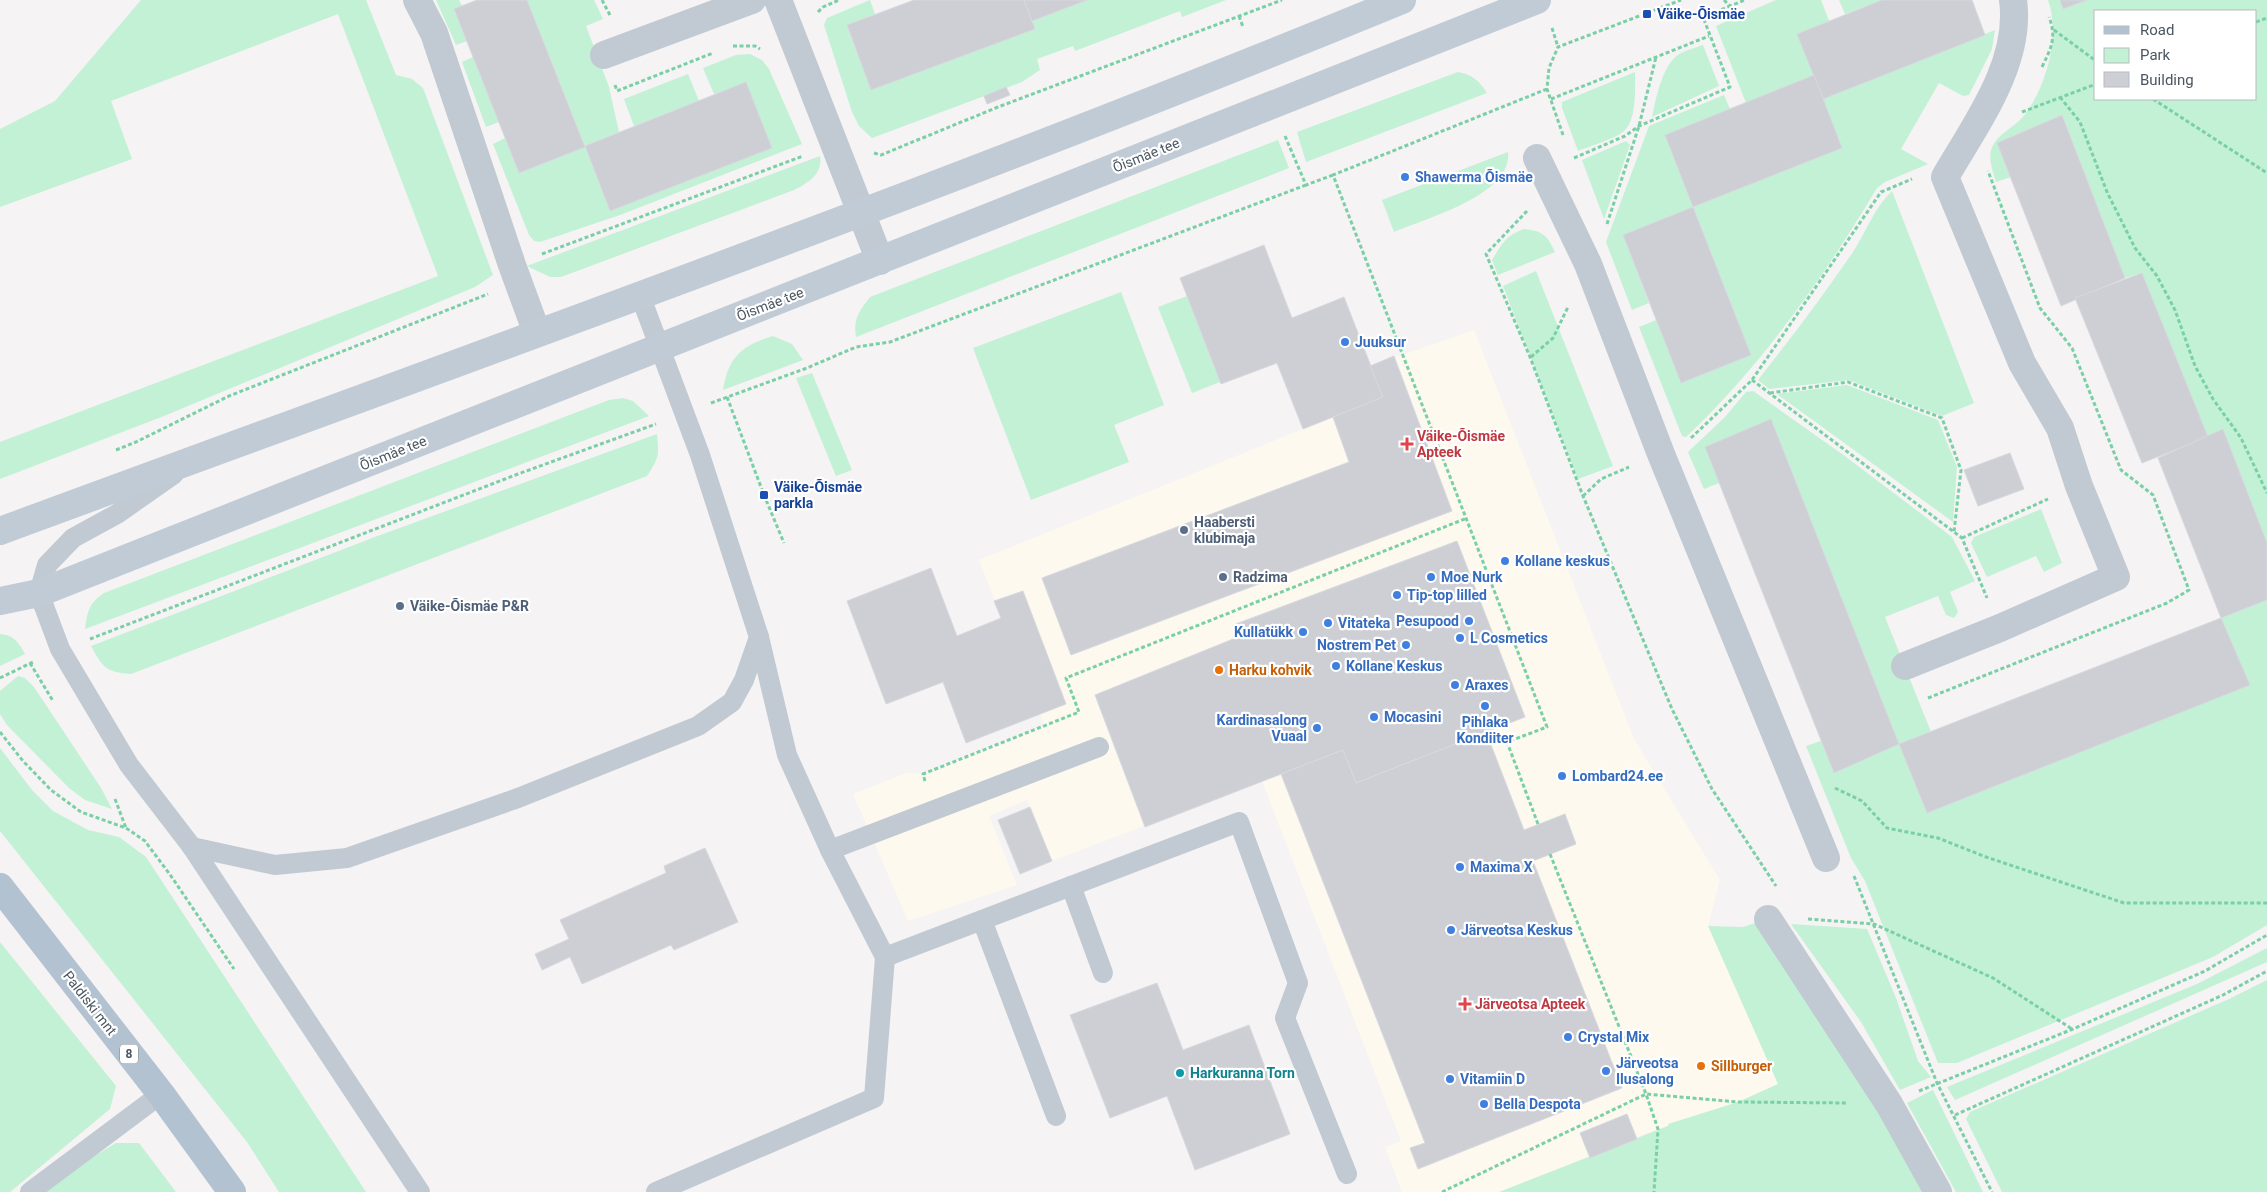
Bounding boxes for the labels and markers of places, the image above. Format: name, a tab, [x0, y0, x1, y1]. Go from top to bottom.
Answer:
place label: Väike-Õismäe	[1657, 5, 1746, 22]
marker: Väike-Õismäe	[1641, 8, 1653, 20]
place label: Shawerma Õismäe	[1415, 168, 1533, 185]
marker: Shawerma Õismäe	[1399, 171, 1411, 183]
place label: Juuksur	[1355, 334, 1406, 350]
marker: Juuksur	[1339, 336, 1351, 348]
place label: Väike-Õismäe Apteek	[1417, 427, 1506, 460]
marker: Väike-Õismäe Apteek	[1401, 438, 1413, 450]
place label: Väike-Õismäe parkla	[774, 478, 863, 511]
marker: Väike-Õismäe parkla	[758, 489, 770, 501]
place label: Haabersti klubimaja	[1194, 514, 1256, 546]
marker: Haabersti klubimaja	[1178, 524, 1190, 536]
place label: Kollane keskus	[1515, 553, 1610, 569]
marker: Kollane keskus	[1499, 555, 1511, 567]
place label: Radzima	[1233, 569, 1288, 585]
place label: Moe Nurk	[1441, 569, 1503, 585]
marker: Radzima	[1217, 571, 1229, 583]
marker: Moe Nurk	[1425, 571, 1437, 583]
place label: Tip-top lilled	[1407, 587, 1487, 603]
marker: Tip-top lilled	[1391, 589, 1403, 601]
place label: Väike-Õismäe P&R	[410, 597, 529, 614]
marker: Väike-Õismäe P&R	[394, 600, 406, 612]
place label: Pesupood	[1396, 613, 1459, 629]
place label: Vitateka	[1338, 615, 1391, 631]
marker: Pesupood	[1463, 615, 1475, 627]
marker: Vitateka	[1322, 617, 1334, 629]
place label: Kullatükk	[1234, 624, 1294, 640]
marker: Kullatükk	[1297, 626, 1309, 638]
place label: L Cosmetics	[1470, 630, 1548, 646]
marker: L Cosmetics	[1454, 632, 1466, 644]
place label: Nostrem Pet	[1317, 637, 1396, 653]
marker: Nostrem Pet	[1400, 639, 1412, 651]
place label: Kollane Keskus	[1346, 658, 1442, 674]
marker: Kollane Keskus	[1330, 660, 1342, 672]
place label: Harku kohvik	[1229, 662, 1312, 678]
marker: Harku kohvik	[1213, 664, 1225, 676]
place label: Araxes	[1465, 677, 1509, 693]
marker: Araxes	[1449, 679, 1461, 691]
marker: Pihlaka Kondiiter	[1479, 700, 1491, 712]
place label: Mocasini	[1384, 709, 1441, 725]
marker: Mocasini	[1368, 711, 1380, 723]
place label: Kardinasalong Vuaal	[1217, 712, 1307, 744]
place label: Pihlaka Kondiiter	[1456, 714, 1514, 746]
marker: Kardinasalong Vuaal	[1311, 722, 1323, 734]
place label: Lombard24.ee	[1572, 768, 1664, 784]
marker: Lombard24.ee	[1556, 770, 1568, 782]
place label: Maxima X	[1470, 859, 1533, 875]
marker: Maxima X	[1454, 861, 1466, 873]
place label: Järveotsa Keskus	[1461, 922, 1573, 938]
marker: Järveotsa Keskus	[1445, 924, 1457, 936]
place label: Järveotsa Apteek	[1475, 996, 1586, 1012]
marker: Järveotsa Apteek	[1459, 998, 1471, 1010]
place label: Crystal Mix	[1578, 1029, 1650, 1045]
marker: Crystal Mix	[1562, 1031, 1574, 1043]
place label: Järveotsa Ilusalong	[1616, 1055, 1679, 1087]
place label: Sillburger	[1711, 1058, 1772, 1074]
marker: Sillburger	[1695, 1060, 1707, 1072]
place label: Harkuranna Torn	[1190, 1065, 1295, 1081]
marker: Järveotsa Ilusalong	[1600, 1065, 1612, 1077]
marker: Harkuranna Torn	[1174, 1067, 1186, 1079]
place label: Vitamiin D	[1460, 1071, 1525, 1087]
marker: Vitamiin D	[1444, 1073, 1456, 1085]
place label: Bella Despota	[1494, 1096, 1581, 1112]
marker: Bella Despota	[1478, 1098, 1490, 1110]

